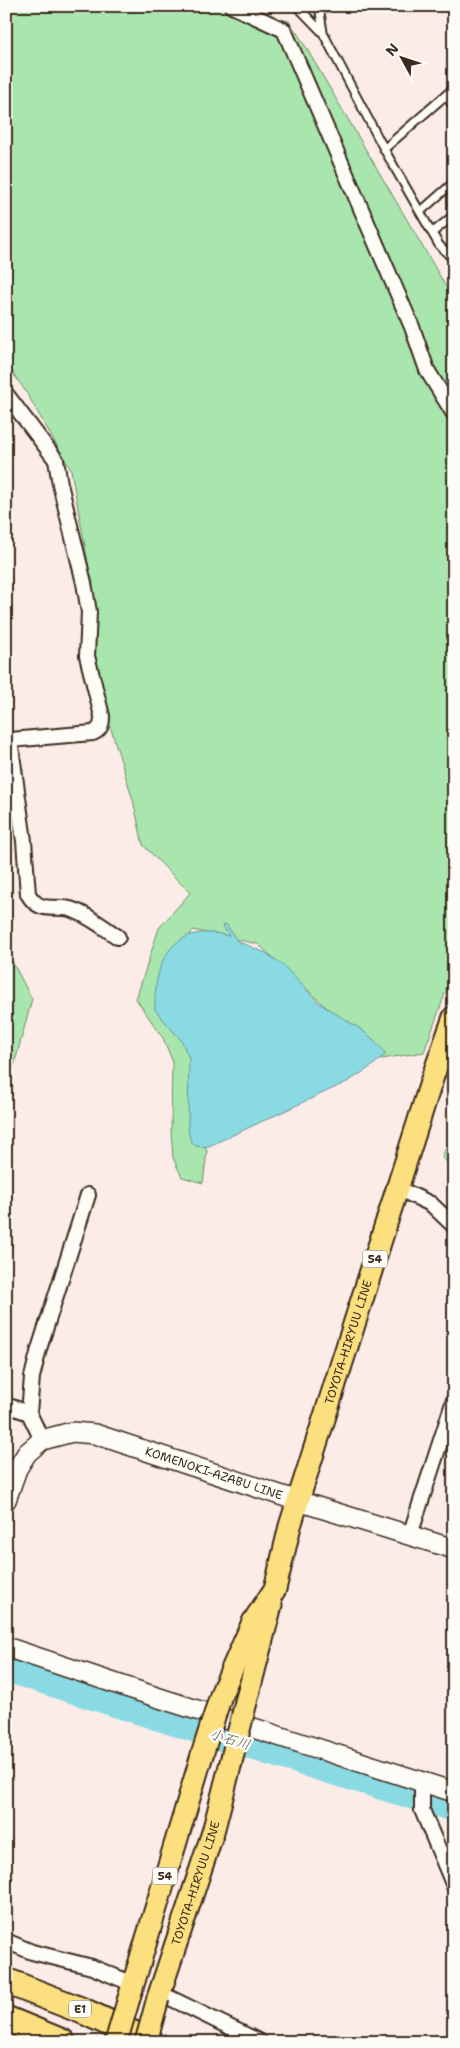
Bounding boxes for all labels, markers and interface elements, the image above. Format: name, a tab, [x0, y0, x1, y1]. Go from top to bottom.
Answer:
north arrow	[378, 32, 428, 82]
text: N	[382, 40, 403, 60]
road number: 54	[362, 1250, 388, 1268]
street label: TOYOTA-HIRYUU LINE	[321, 1278, 376, 1406]
street label: KOMENOKI-AZABU LINE	[143, 1443, 285, 1503]
water label: 小石川	[207, 1724, 253, 1754]
street label: TOYOTA-HIRYUU LINE	[168, 1819, 224, 1947]
road number: 54	[152, 1868, 178, 1884]
road number: E1	[69, 2000, 91, 2018]

